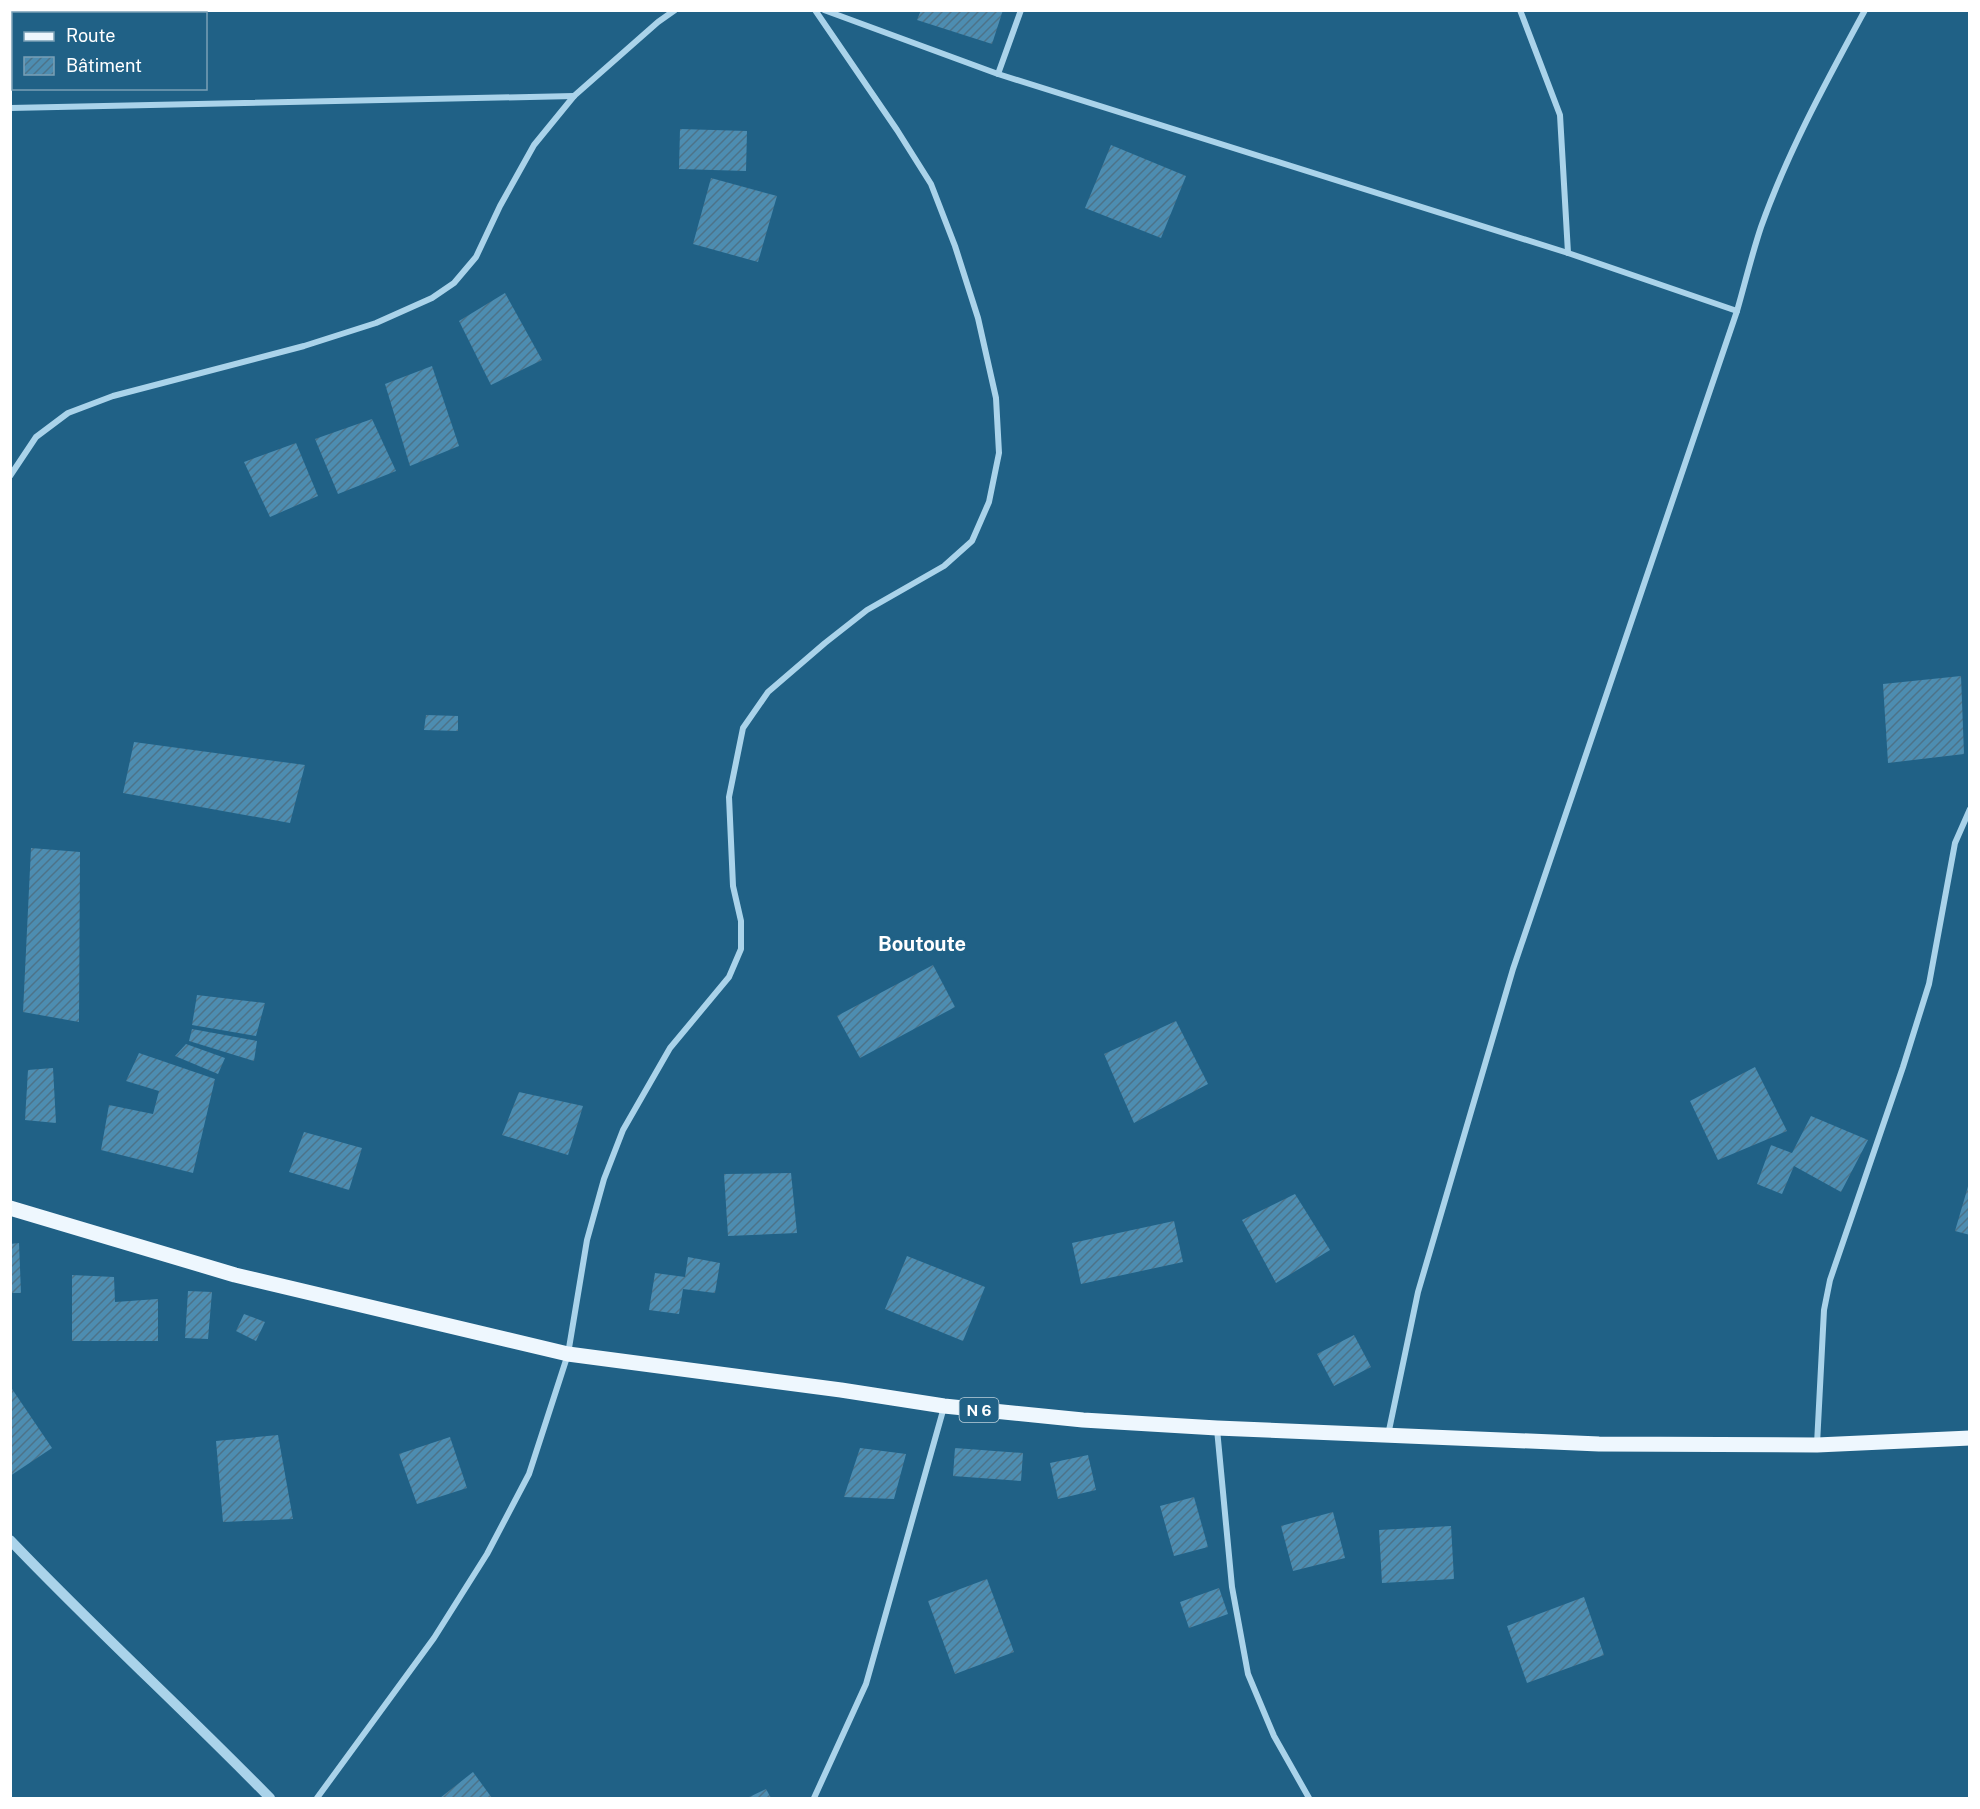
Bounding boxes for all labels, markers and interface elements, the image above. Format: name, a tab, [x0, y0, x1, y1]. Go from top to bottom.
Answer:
legend	[12, 12, 207, 90]
text: Route	[66, 25, 115, 46]
text: Bâtiment	[66, 55, 142, 76]
district label: Boutoute	[878, 932, 966, 956]
road number: N 6	[960, 1398, 998, 1422]

